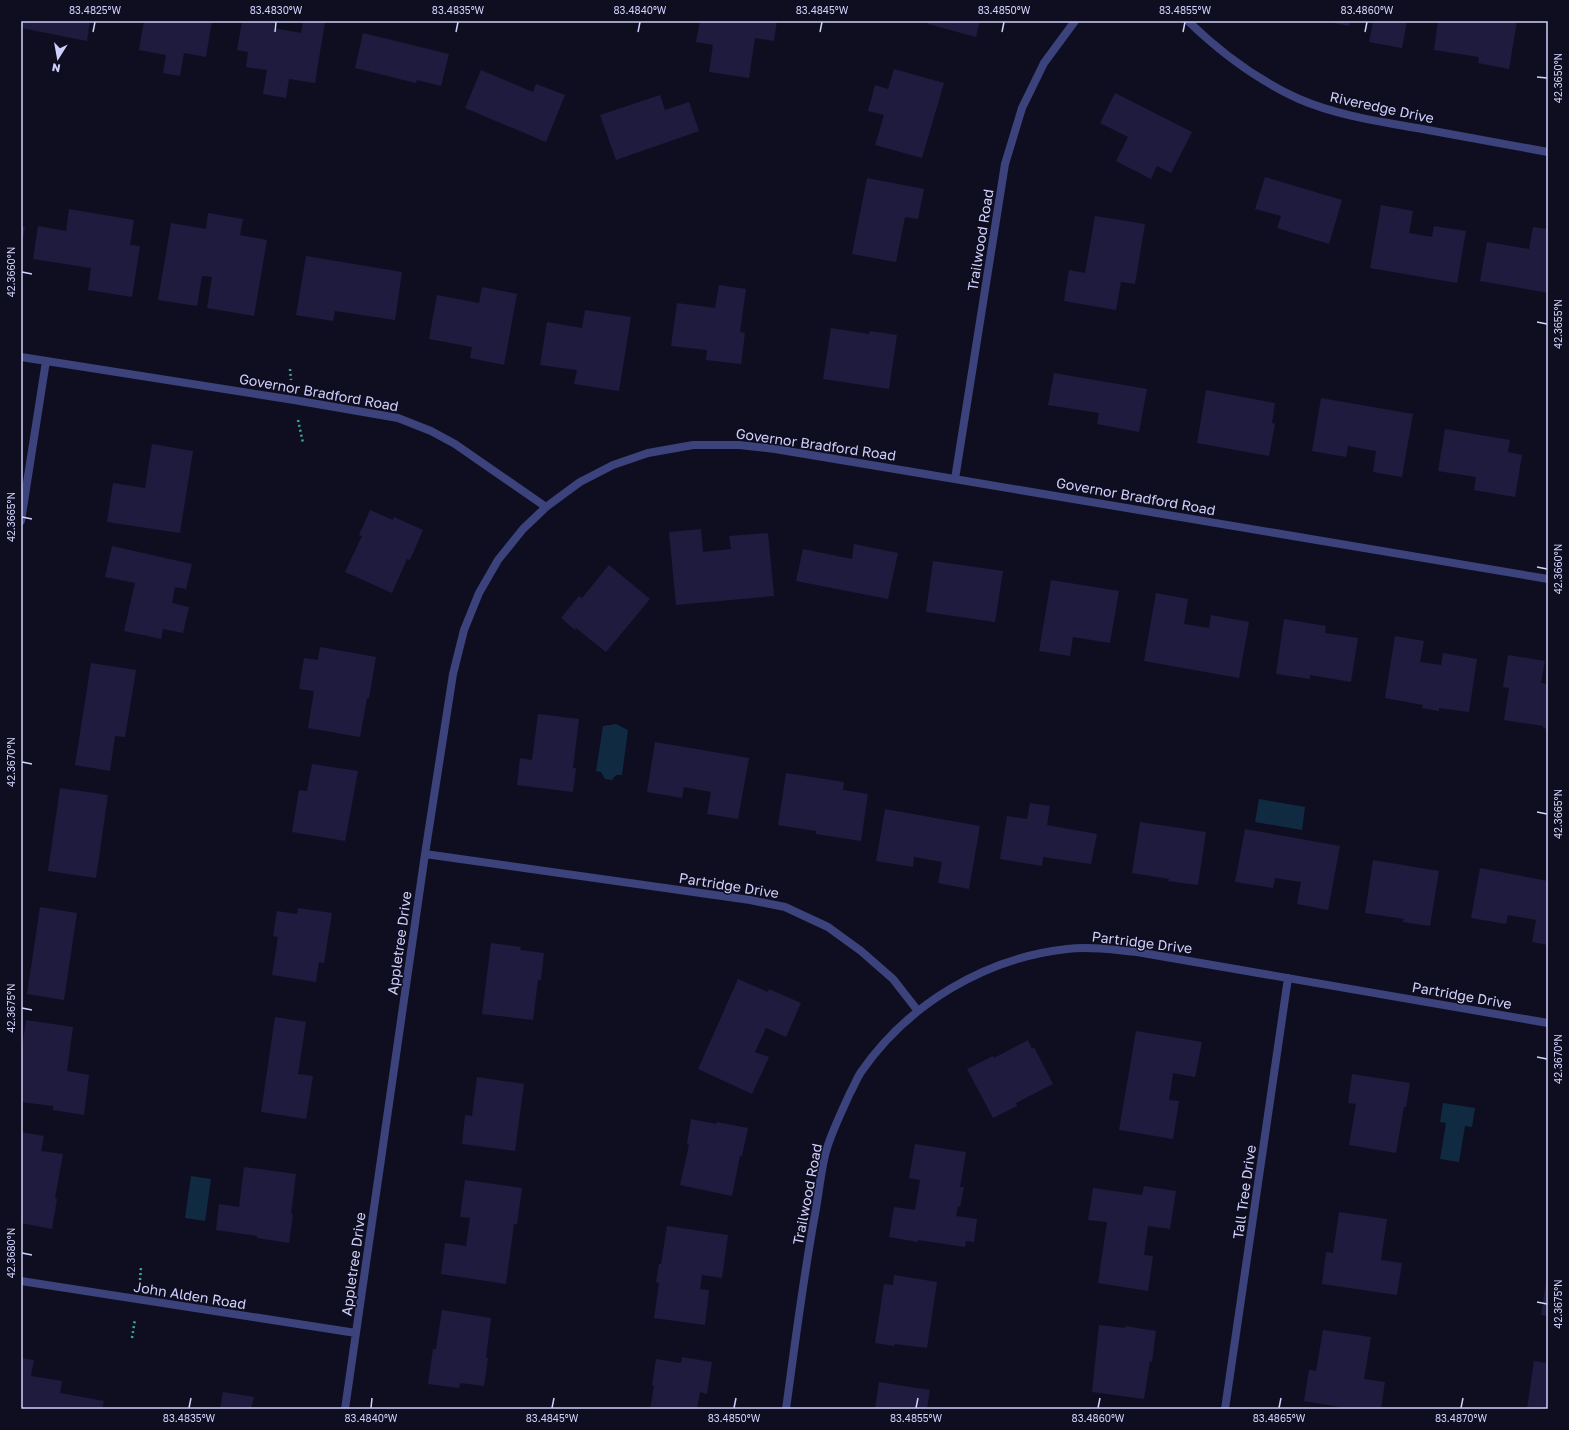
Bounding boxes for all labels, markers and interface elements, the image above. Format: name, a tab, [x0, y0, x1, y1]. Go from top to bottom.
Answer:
text: 83.4825°W	[69, 4, 122, 16]
text: 83.4830°W	[250, 4, 303, 16]
text: 83.4835°W	[432, 4, 485, 16]
text: 83.4840°W	[614, 4, 667, 16]
text: 83.4845°W	[796, 4, 849, 16]
text: 83.4850°W	[978, 4, 1031, 16]
text: 83.4855°W	[1159, 4, 1212, 16]
text: 83.4860°W	[1341, 4, 1394, 16]
north arrow	[38, 38, 78, 78]
text: 42.3650°N	[1552, 53, 1564, 103]
text: N	[51, 61, 61, 75]
street label: Riveredge Drive	[1328, 88, 1436, 126]
street label: Trailwood Road	[964, 188, 996, 292]
text: 42.3660°N	[5, 247, 17, 297]
text: 42.3655°N	[1552, 299, 1564, 349]
street label: Governor Bradford Road	[238, 370, 400, 414]
street label: Governor Bradford Road	[735, 424, 897, 464]
street label: Governor Bradford Road	[1055, 474, 1217, 518]
text: 42.3665°N	[5, 492, 17, 542]
text: 42.3660°N	[1552, 544, 1564, 594]
text: 42.3670°N	[5, 737, 17, 787]
text: 42.3665°N	[1552, 789, 1564, 839]
street label: Partridge Drive	[678, 869, 780, 901]
street label: Appletree Drive	[383, 890, 415, 996]
street label: Partridge Drive	[1091, 927, 1193, 957]
street label: Partridge Drive	[1411, 978, 1513, 1012]
text: 42.3675°N	[5, 983, 17, 1033]
text: 42.3670°N	[1552, 1034, 1564, 1084]
street label: Trailwood Road	[789, 1142, 825, 1246]
street label: Tall Tree Drive	[1229, 1144, 1259, 1240]
street label: Appletree Drive	[337, 1211, 369, 1317]
text: 42.3680°N	[5, 1228, 17, 1278]
street label: John Alden Road	[133, 1278, 247, 1312]
text: 42.3675°N	[1552, 1279, 1564, 1329]
text: 83.4835°W	[163, 1412, 216, 1424]
text: 83.4840°W	[345, 1412, 398, 1424]
text: 83.4845°W	[526, 1412, 579, 1424]
text: 83.4850°W	[708, 1412, 761, 1424]
text: 83.4855°W	[890, 1412, 943, 1424]
text: 83.4860°W	[1072, 1412, 1125, 1424]
text: 83.4865°W	[1253, 1412, 1306, 1424]
text: 83.4870°W	[1435, 1412, 1487, 1424]

